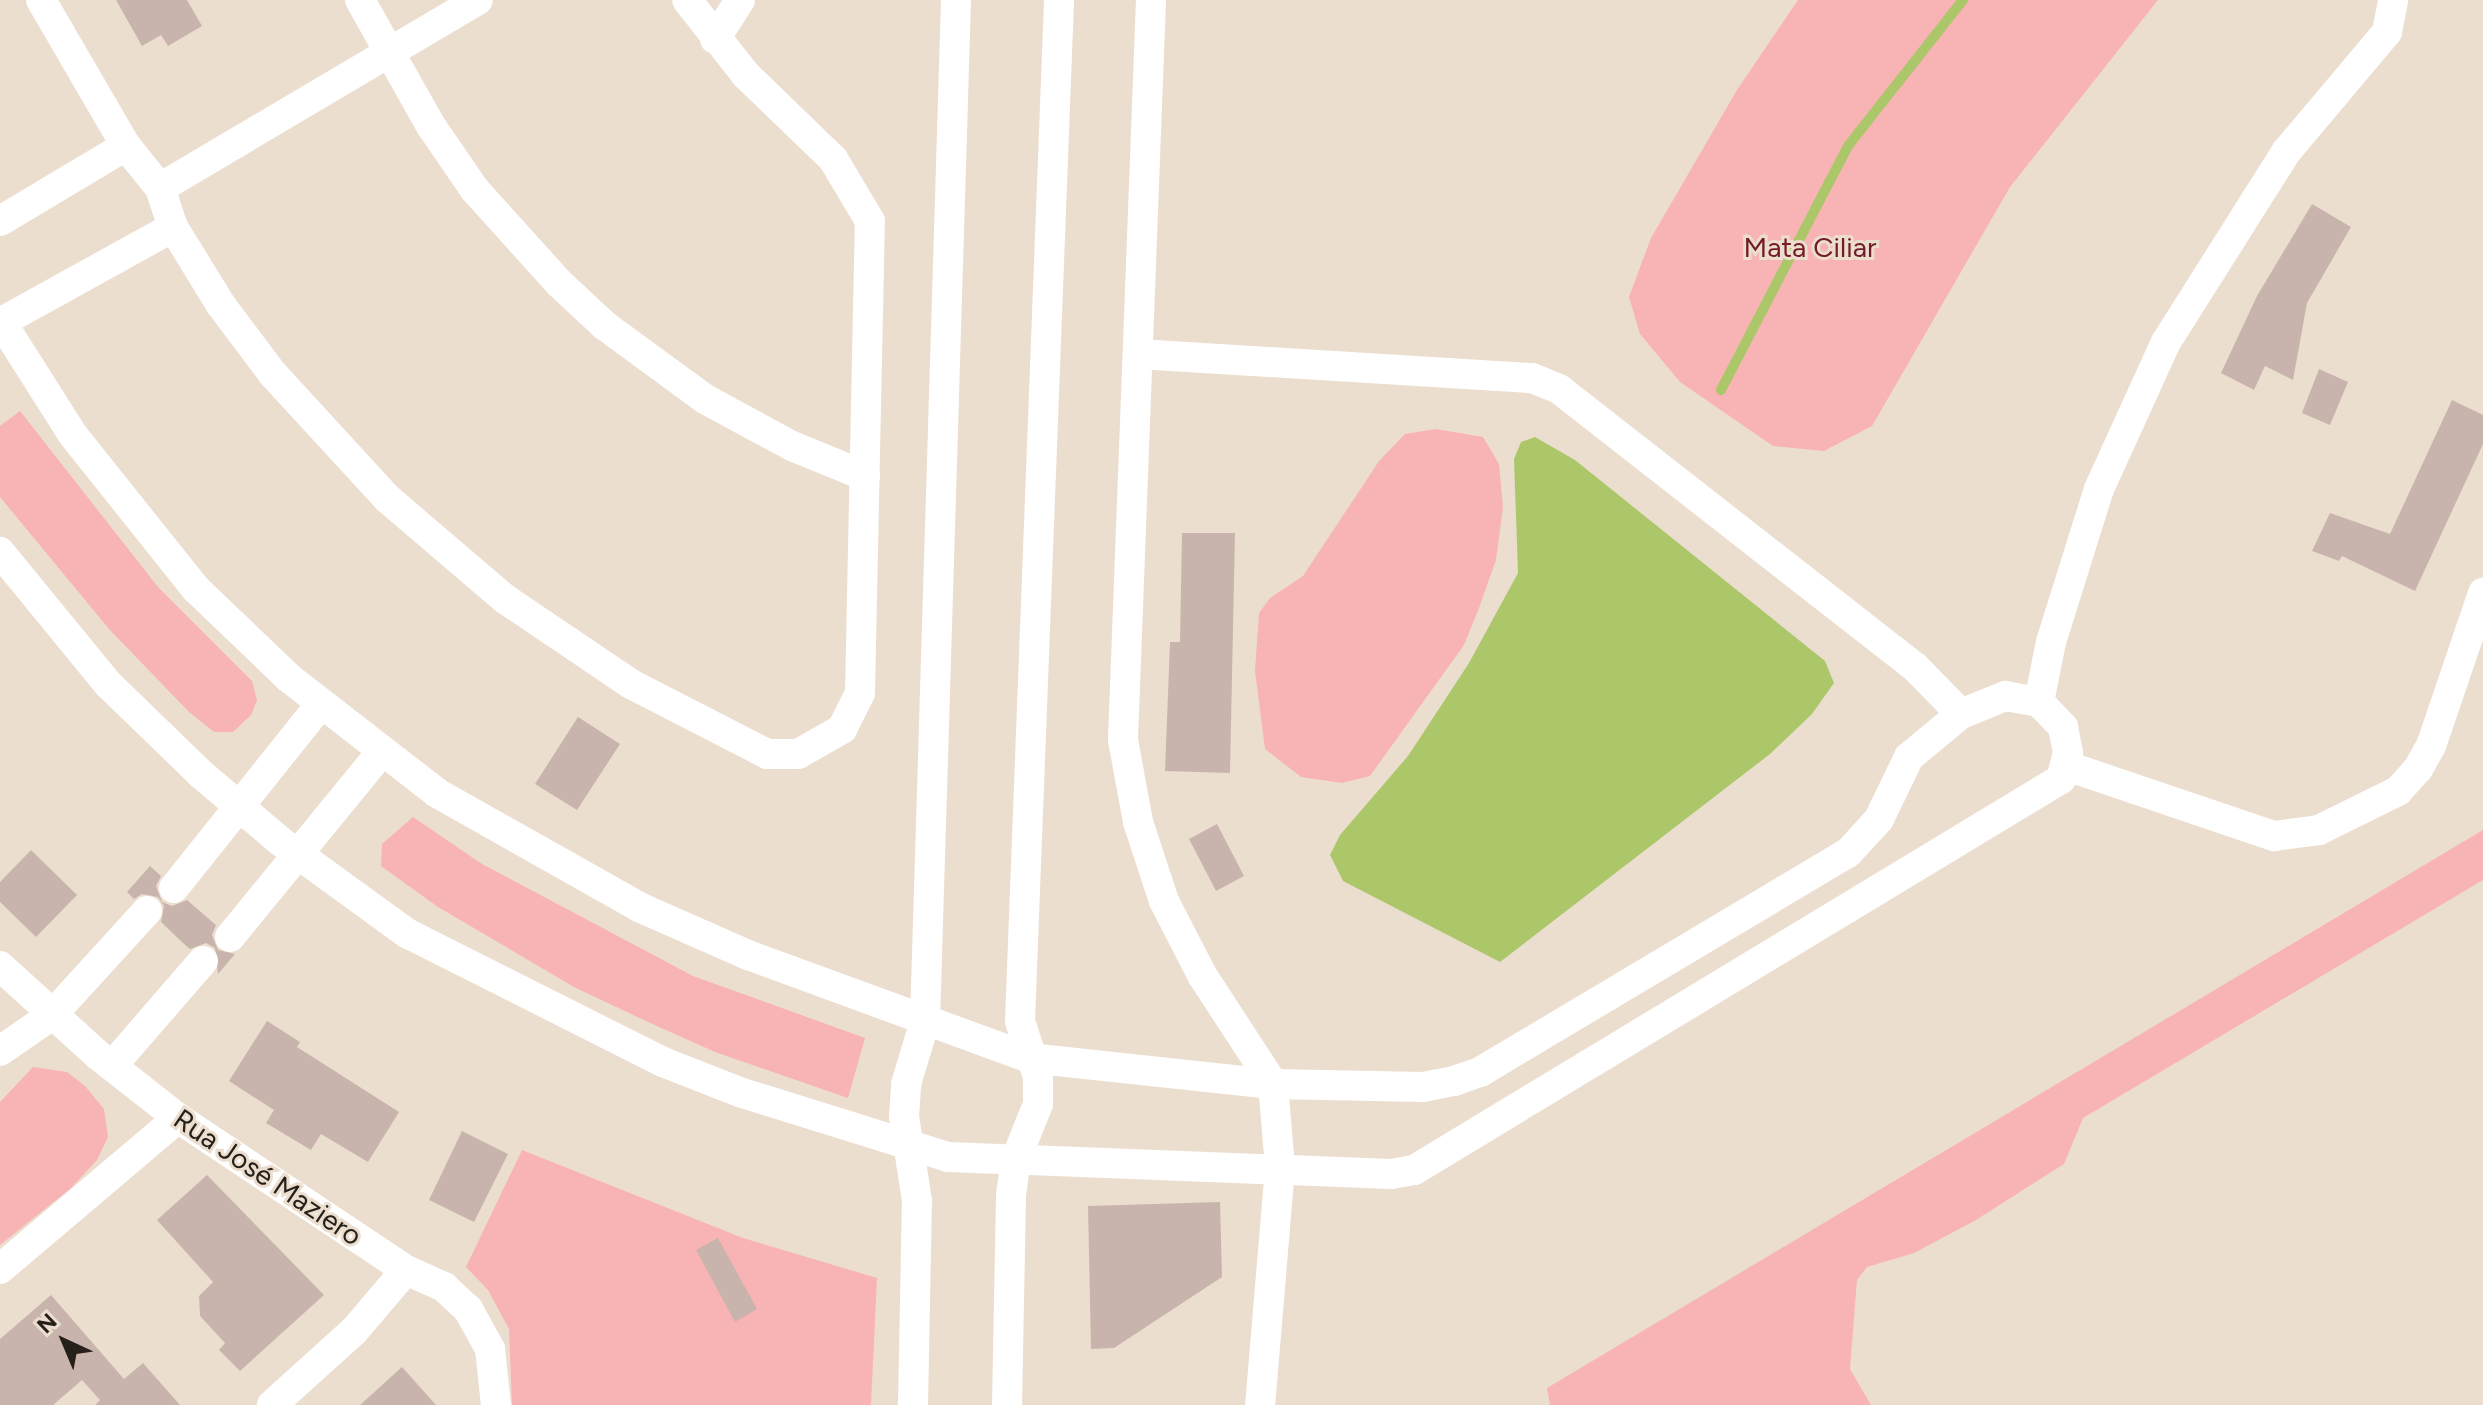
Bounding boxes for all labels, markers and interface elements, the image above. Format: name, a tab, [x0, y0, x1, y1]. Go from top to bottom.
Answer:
park label: Mata Ciliar	[1744, 230, 1876, 264]
street label: Rua José Maziero	[168, 1102, 368, 1252]
north arrow	[24, 1301, 104, 1381]
text: N	[31, 1308, 62, 1339]

